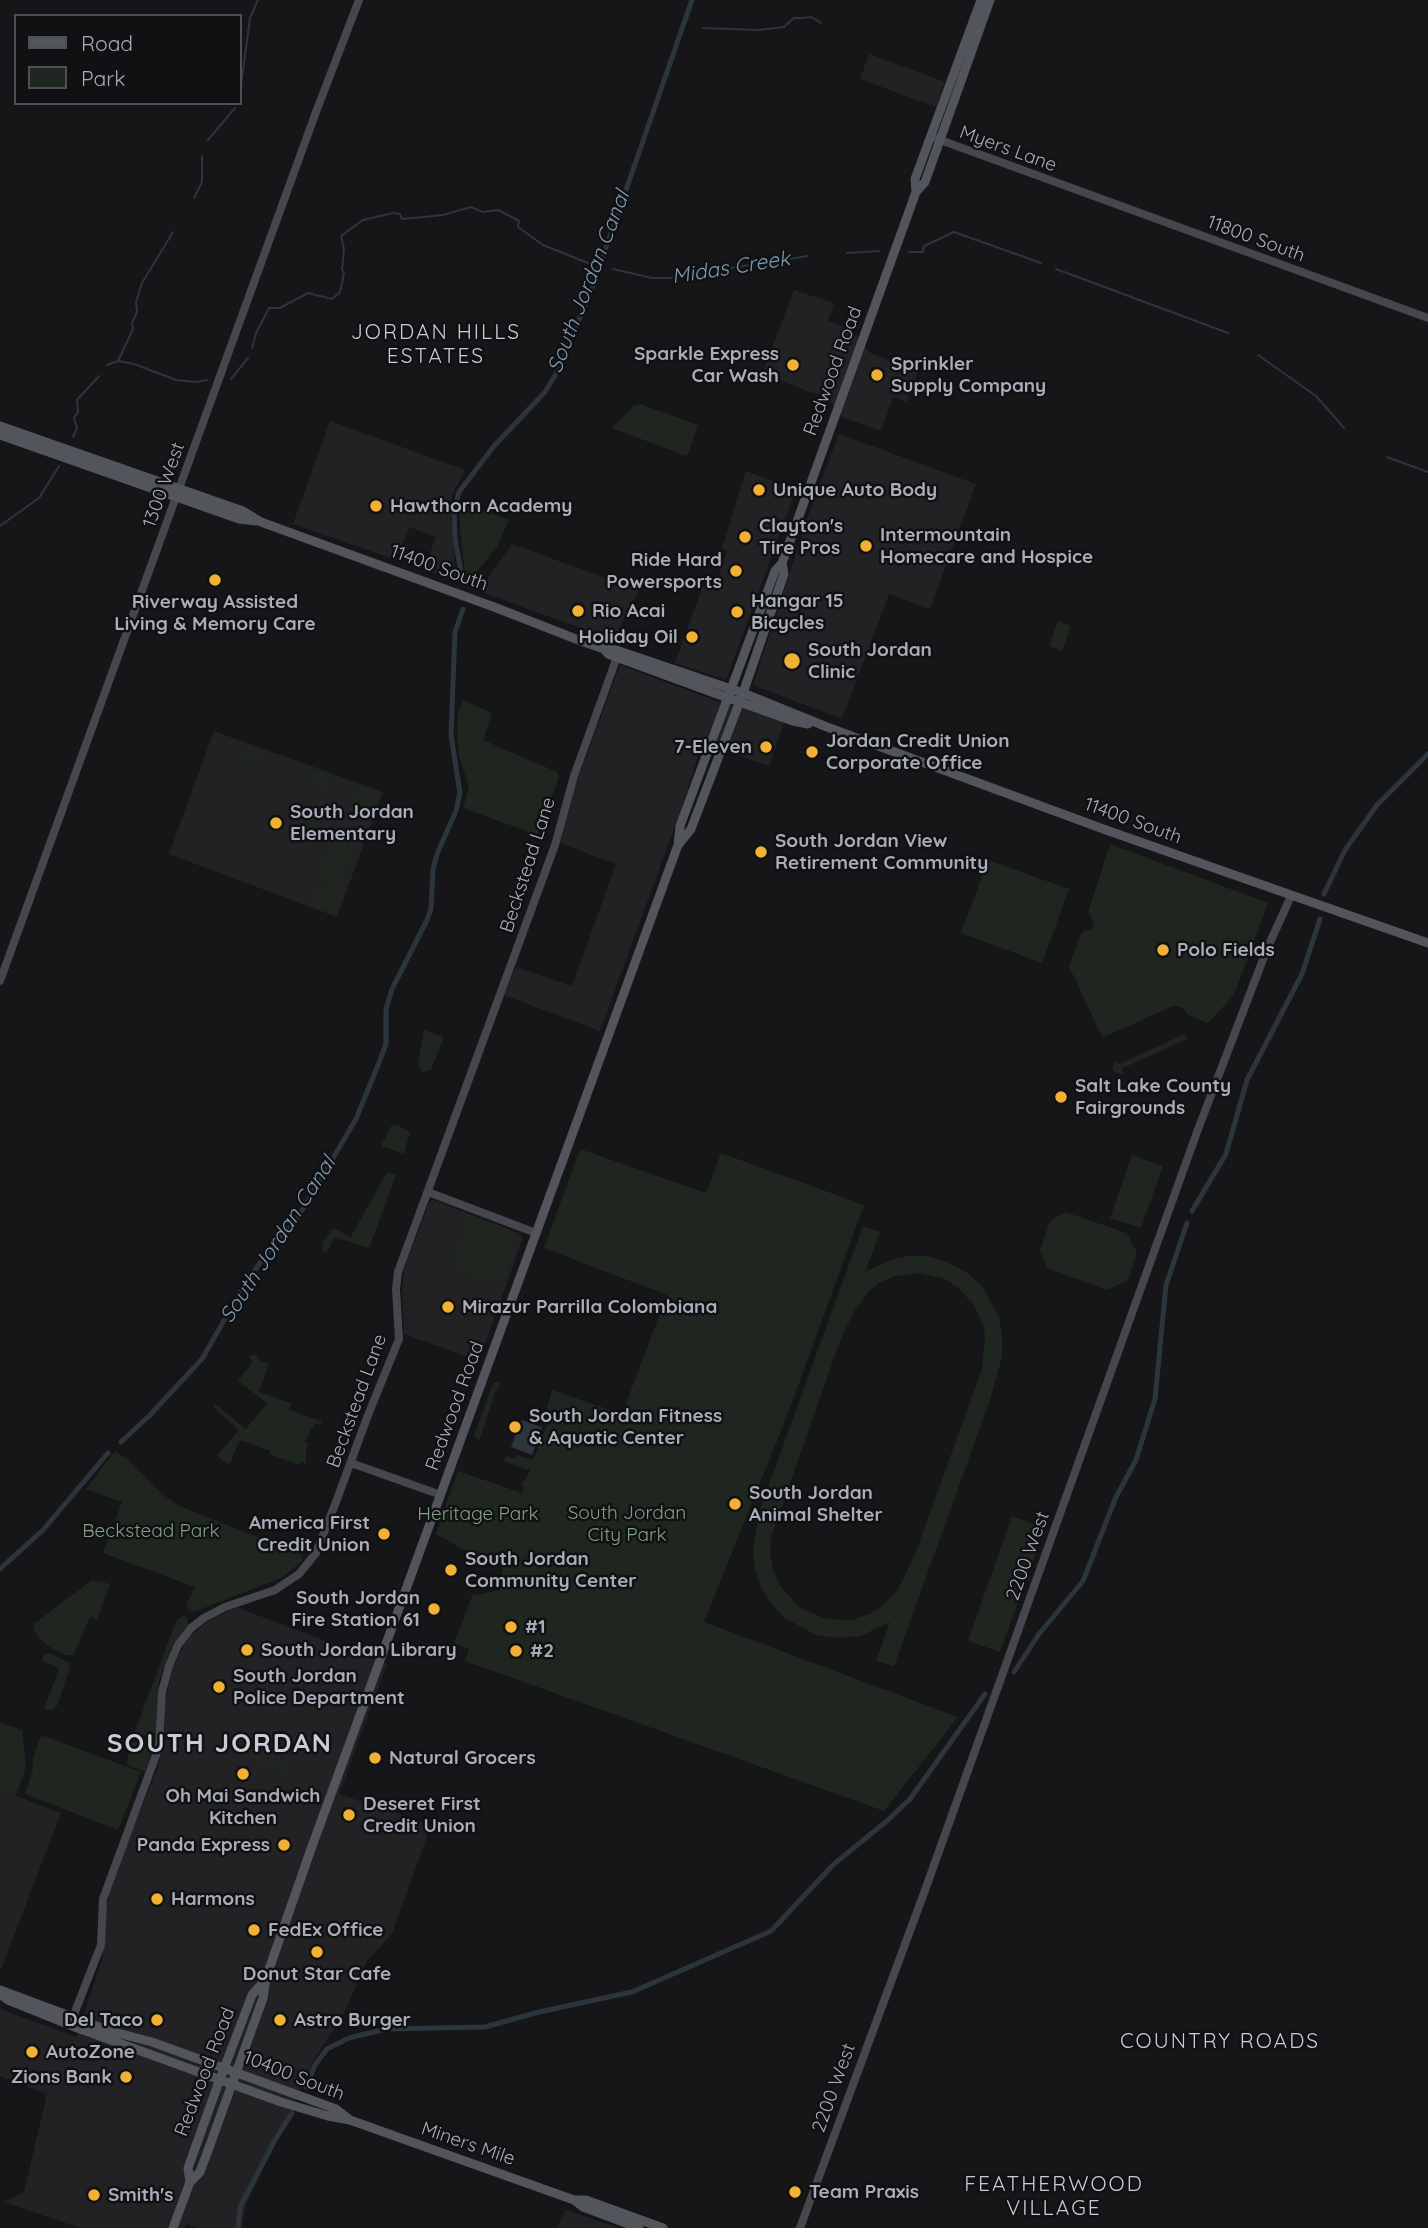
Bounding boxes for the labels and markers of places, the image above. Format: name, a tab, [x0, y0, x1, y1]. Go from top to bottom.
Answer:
place label: Sparkle Express Car Wash	[634, 343, 779, 387]
place label: Sprinkler Supply Company	[891, 353, 1046, 397]
marker: Sparkle Express Car Wash	[785, 357, 801, 373]
marker: Sprinkler Supply Company	[869, 367, 885, 383]
place label: Unique Auto Body	[773, 479, 937, 501]
marker: Unique Auto Body	[751, 482, 767, 498]
place label: Hawthorn Academy	[390, 495, 572, 517]
marker: Hawthorn Academy	[368, 498, 384, 514]
place label: Clayton's Tire Pros	[759, 515, 843, 559]
place label: Intermountain Homecare and Hospice	[880, 524, 1093, 568]
marker: Clayton's Tire Pros	[737, 529, 753, 545]
marker: Intermountain Homecare and Hospice	[858, 538, 874, 554]
place label: Ride Hard Powersports	[606, 549, 722, 593]
marker: Ride Hard Powersports	[728, 563, 744, 579]
marker: Riverway Assisted Living & Memory Care	[207, 572, 223, 588]
place label: Hangar 15 Bicycles	[751, 590, 844, 634]
place label: Riverway Assisted Living & Memory Care	[114, 591, 316, 635]
place label: Rio Acai	[592, 600, 665, 622]
marker: Rio Acai	[570, 603, 586, 619]
marker: Hangar 15 Bicycles	[729, 604, 745, 620]
place label: Holiday Oil	[578, 626, 678, 648]
marker: Holiday Oil	[684, 629, 700, 645]
place label: South Jordan Clinic	[808, 639, 932, 683]
marker: South Jordan Clinic	[782, 651, 802, 671]
place label: Jordan Credit Union Corporate Office	[826, 730, 1010, 774]
place label: 7-Eleven	[674, 736, 752, 758]
marker: 7-Eleven	[758, 739, 774, 755]
marker: Jordan Credit Union Corporate Office	[804, 744, 820, 760]
place label: South Jordan Elementary	[290, 801, 414, 845]
marker: South Jordan Elementary	[268, 815, 284, 831]
place label: South Jordan View Retirement Community	[775, 830, 988, 874]
marker: South Jordan View Retirement Community	[753, 844, 769, 860]
place label: Polo Fields	[1177, 939, 1275, 961]
marker: Polo Fields	[1155, 942, 1171, 958]
place label: Salt Lake County Fairgrounds	[1075, 1075, 1231, 1119]
marker: Salt Lake County Fairgrounds	[1053, 1089, 1069, 1105]
place label: Mirazur Parrilla Colombiana	[462, 1296, 717, 1318]
marker: Mirazur Parrilla Colombiana	[440, 1299, 456, 1315]
place label: South Jordan Fitness & Aquatic Center	[529, 1405, 722, 1449]
marker: South Jordan Fitness & Aquatic Center	[507, 1419, 523, 1435]
place label: South Jordan Animal Shelter	[749, 1482, 883, 1526]
marker: South Jordan Animal Shelter	[727, 1496, 743, 1512]
place label: America First Credit Union	[249, 1512, 370, 1556]
marker: America First Credit Union	[376, 1526, 392, 1542]
place label: South Jordan Community Center	[465, 1548, 637, 1592]
marker: South Jordan Community Center	[443, 1562, 459, 1578]
place label: South Jordan Fire Station 61	[291, 1587, 420, 1631]
marker: South Jordan Fire Station 61	[426, 1601, 442, 1617]
place label: #1	[525, 1616, 546, 1638]
marker: #1	[503, 1619, 519, 1635]
place label: South Jordan Library	[261, 1639, 457, 1661]
place label: #2	[530, 1640, 554, 1662]
marker: South Jordan Library	[239, 1642, 255, 1658]
marker: #2	[508, 1643, 524, 1659]
place label: South Jordan Police Department	[233, 1665, 405, 1709]
marker: South Jordan Police Department	[211, 1679, 227, 1695]
place label: Natural Grocers	[389, 1747, 536, 1769]
marker: Natural Grocers	[367, 1750, 383, 1766]
marker: Oh Mai Sandwich Kitchen	[235, 1766, 251, 1782]
place label: Oh Mai Sandwich Kitchen	[166, 1785, 320, 1829]
place label: Deseret First Credit Union	[363, 1793, 481, 1837]
marker: Deseret First Credit Union	[341, 1807, 357, 1823]
place label: Panda Express	[137, 1834, 270, 1856]
marker: Panda Express	[276, 1837, 292, 1853]
place label: Harmons	[171, 1888, 255, 1910]
marker: Harmons	[149, 1891, 165, 1907]
place label: FedEx Office	[268, 1919, 384, 1941]
marker: FedEx Office	[246, 1922, 262, 1938]
marker: Donut Star Cafe	[309, 1944, 325, 1960]
place label: Donut Star Cafe	[243, 1963, 391, 1985]
place label: Del Taco	[64, 2009, 143, 2031]
place label: Astro Burger	[294, 2009, 411, 2031]
marker: Del Taco	[149, 2012, 165, 2028]
marker: Astro Burger	[272, 2012, 288, 2028]
place label: AutoZone	[46, 2041, 135, 2063]
marker: AutoZone	[24, 2044, 40, 2060]
place label: Zions Bank	[11, 2066, 112, 2088]
marker: Zions Bank	[118, 2069, 134, 2085]
place label: Team Praxis	[809, 2181, 919, 2203]
place label: Smith's	[108, 2184, 173, 2206]
marker: Team Praxis	[787, 2184, 803, 2200]
marker: Smith's	[86, 2187, 102, 2203]

